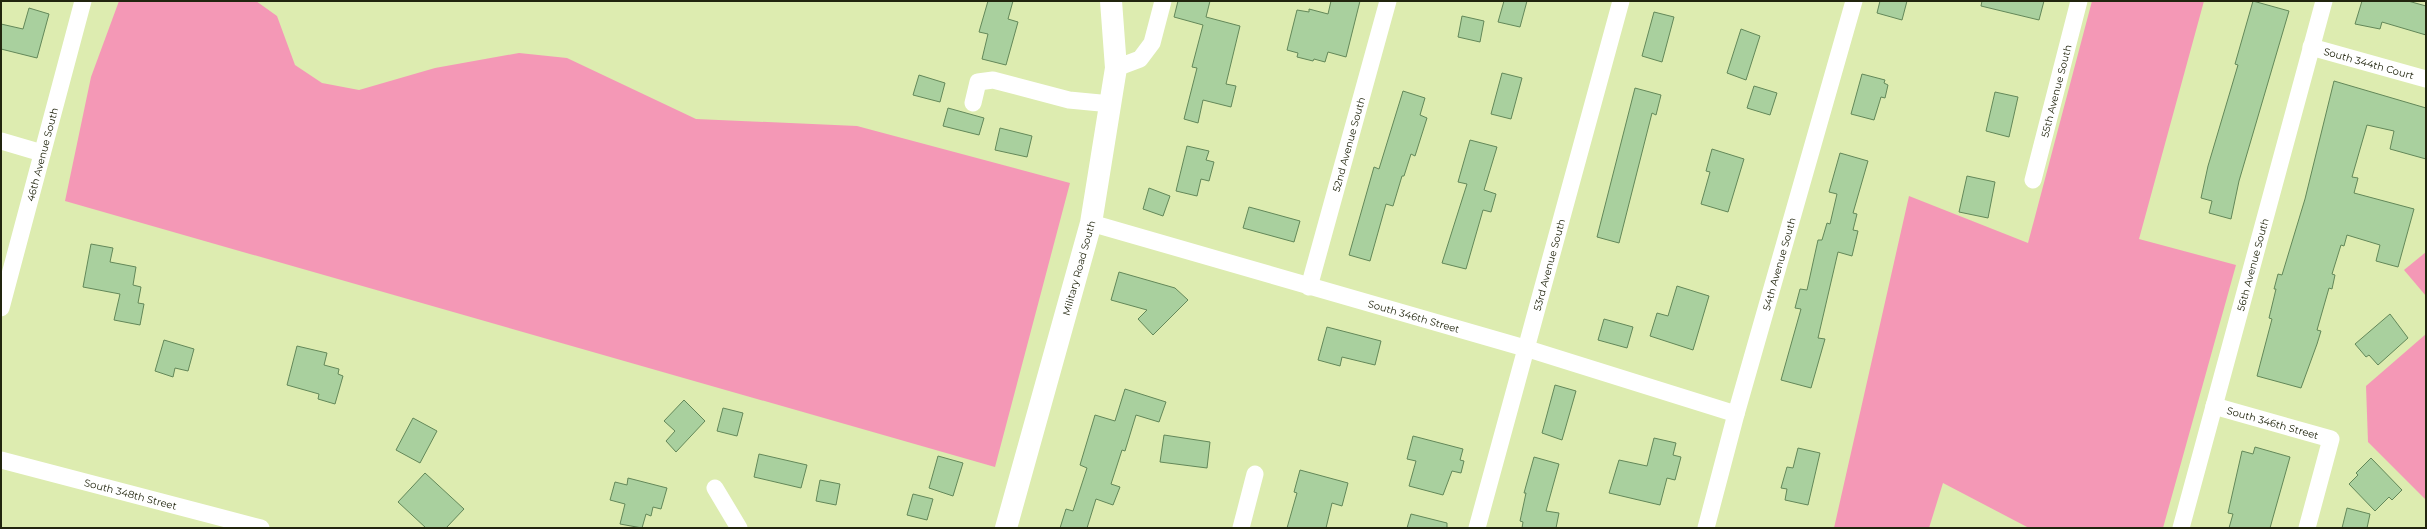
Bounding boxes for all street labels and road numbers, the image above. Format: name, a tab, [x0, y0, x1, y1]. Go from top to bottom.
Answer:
street label: 55th Avenue South	[2038, 43, 2074, 139]
street label: South 344th Court	[2322, 44, 2415, 82]
street label: 52nd Avenue South	[1329, 95, 1368, 193]
street label: 46th Avenue South	[23, 106, 61, 203]
street label: 54th Avenue South	[1759, 216, 1798, 312]
street label: 53rd Avenue South	[1530, 217, 1568, 312]
street label: 56th Avenue South	[2234, 217, 2271, 312]
street label: Military Road South	[1059, 219, 1098, 317]
street label: South 346th Street	[1367, 297, 1461, 335]
street label: South 346th Street	[2225, 403, 2320, 442]
street label: South 348th Street	[83, 476, 178, 512]

